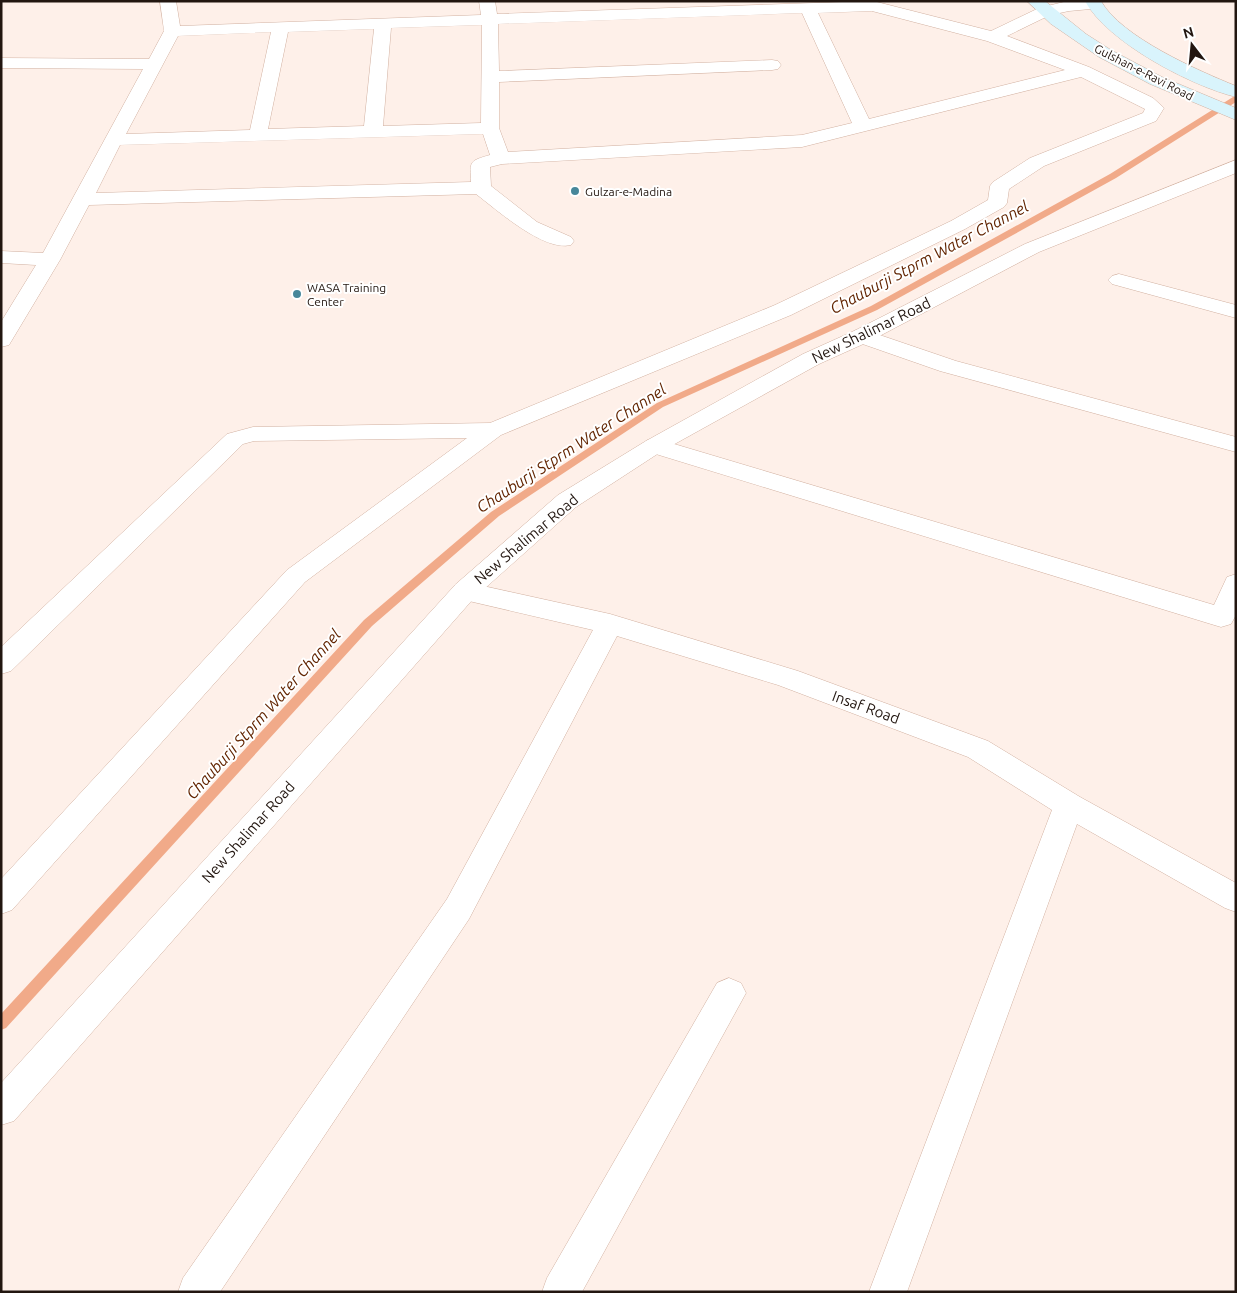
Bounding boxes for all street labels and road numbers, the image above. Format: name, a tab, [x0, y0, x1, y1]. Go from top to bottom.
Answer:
street label: Gulshan-e-Ravi Road	[1092, 41, 1196, 103]
street label: New Shalimar Road	[809, 294, 933, 366]
street label: New Shalimar Road	[471, 491, 581, 587]
street label: Insaf Road	[830, 687, 902, 727]
street label: New Shalimar Road	[198, 778, 298, 886]

